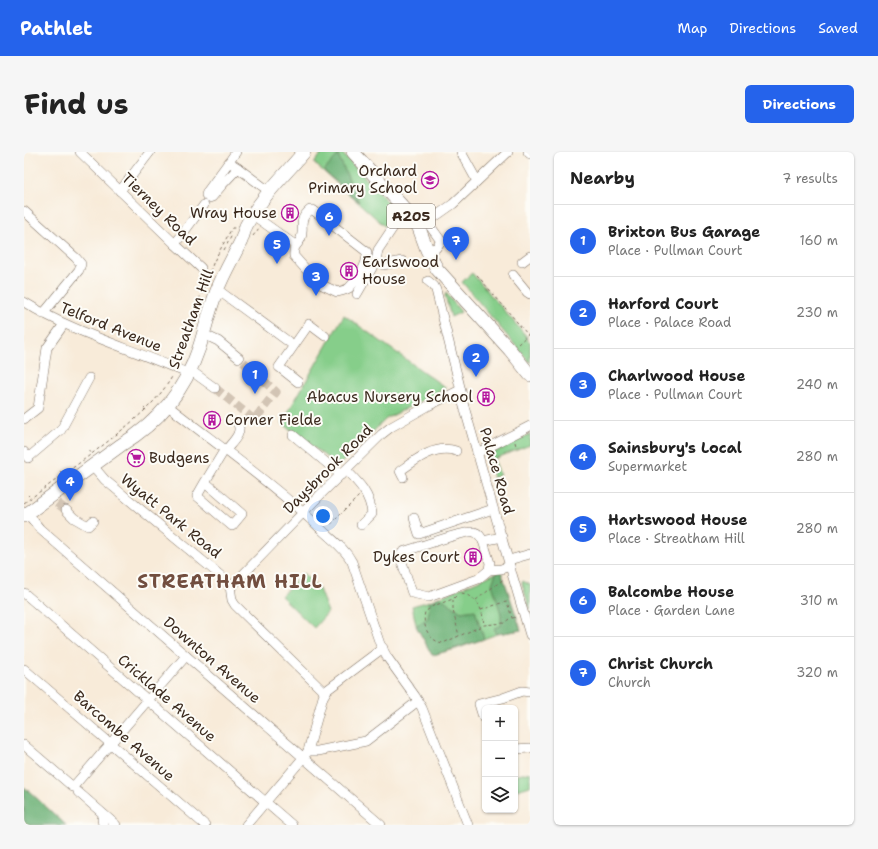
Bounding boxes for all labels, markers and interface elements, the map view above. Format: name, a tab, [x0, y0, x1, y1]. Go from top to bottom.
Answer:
text: Pathlet	[20, 16, 92, 41]
text: Map	[678, 19, 708, 37]
text: Directions	[730, 19, 796, 37]
text: Saved	[818, 19, 858, 37]
text: Find us	[24, 85, 129, 123]
button: Directions	[745, 85, 854, 123]
place label: Orchard Primary School	[308, 161, 417, 198]
text: Nearby	[570, 167, 635, 189]
street label: Tierney Road	[117, 168, 201, 250]
school or university icon: Orchard Primary School	[420, 170, 440, 190]
text: 7 results	[782, 170, 838, 187]
place label: Wray House	[190, 203, 277, 223]
building icon: Wray House	[280, 203, 300, 223]
pin: 6	[316, 203, 342, 236]
road number: A205	[387, 204, 435, 228]
text: Brixton Bus Garage	[608, 222, 760, 242]
pin: 7	[443, 227, 469, 260]
pin: 5	[264, 231, 290, 264]
text: 1	[580, 232, 586, 249]
text: 160 m	[800, 232, 838, 249]
text: Place · Pullman Court	[608, 242, 742, 259]
place label: Earlswood House	[362, 252, 440, 289]
building icon: Earlswood House	[339, 261, 359, 281]
pin: 3	[303, 263, 329, 296]
street label: Streatham Hill	[164, 266, 219, 372]
text: Harford Court	[608, 294, 718, 314]
street label: Telford Avenue	[57, 297, 165, 357]
text: 2	[578, 304, 588, 321]
text: 230 m	[796, 304, 838, 321]
text: Place · Palace Road	[608, 314, 731, 331]
pin: 2	[463, 344, 489, 377]
pin: 1	[242, 361, 268, 394]
text: Charlwood House	[608, 366, 745, 386]
text: 3	[578, 376, 588, 393]
text: 240 m	[796, 376, 838, 393]
text: Place · Pullman Court	[608, 386, 742, 403]
place label: Abacus Nursery School	[307, 387, 473, 407]
building icon: Abacus Nursery School	[476, 387, 496, 407]
building icon: Corner Fielde	[202, 410, 222, 430]
place label: Corner Fielde	[225, 410, 322, 430]
street label: Daysbrook Road	[279, 420, 377, 518]
street label: Palace Road	[475, 425, 519, 517]
text: Sainsbury's Local	[608, 438, 742, 458]
supermarket icon: Budgens	[126, 448, 146, 468]
place label: Budgens	[149, 448, 210, 468]
text: 4	[578, 448, 588, 465]
text: 280 m	[796, 448, 838, 465]
text: Supermarket	[608, 458, 687, 475]
pin: 4	[57, 468, 83, 501]
street label: Wyatt Park Road	[116, 469, 226, 563]
your location	[313, 506, 333, 526]
text: Hartswood House	[608, 510, 748, 530]
text: 5	[579, 520, 587, 537]
text: 280 m	[796, 520, 838, 537]
text: Place · Streatham Hill	[608, 530, 745, 547]
place label: Dykes Court	[373, 547, 460, 567]
building icon: Dykes Court	[463, 547, 483, 567]
district label: STREATHAM HILL	[137, 569, 323, 594]
text: Balcombe House	[608, 582, 734, 602]
text: 6	[578, 592, 588, 609]
text: 310 m	[800, 592, 838, 609]
text: Place · Garden Lane	[608, 602, 735, 619]
street label: Downton Avenue	[159, 612, 265, 708]
street label: Cricklade Avenue	[113, 650, 221, 746]
text: Christ Church	[608, 654, 713, 674]
text: 7	[578, 664, 588, 681]
text: 320 m	[796, 664, 838, 681]
text: Church	[608, 674, 651, 691]
street label: Barcombe Avenue	[69, 686, 179, 786]
map controls	[482, 705, 518, 813]
button: +	[482, 705, 518, 741]
button: −	[482, 741, 518, 777]
button: layers	[482, 777, 518, 813]

